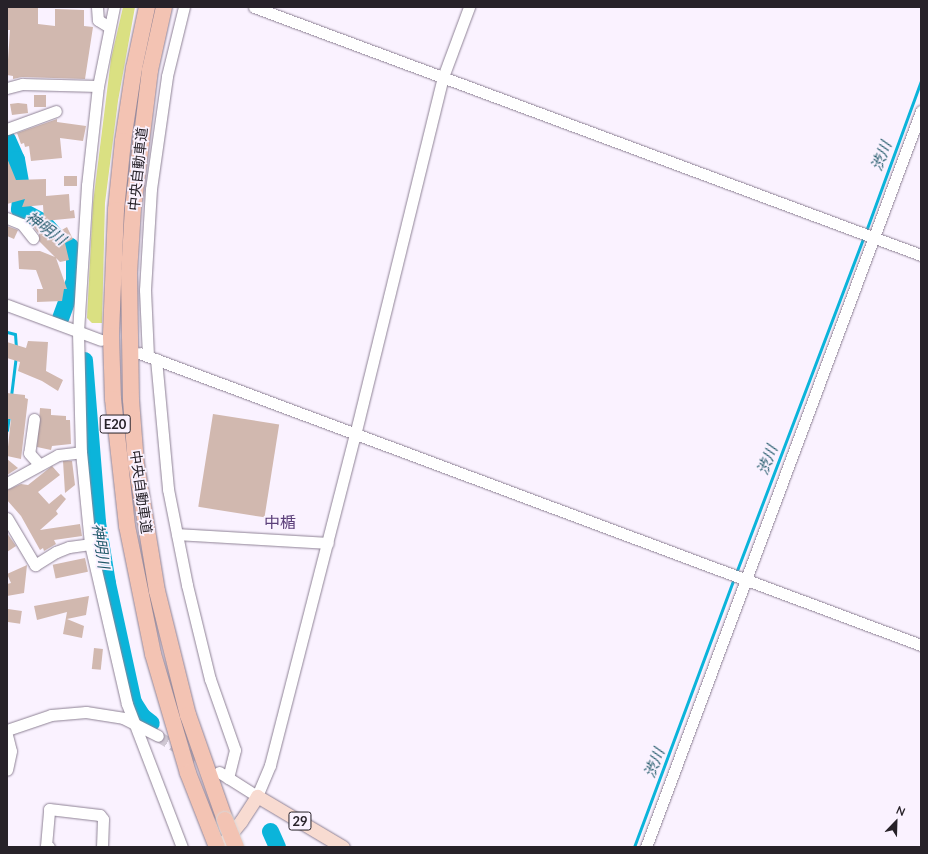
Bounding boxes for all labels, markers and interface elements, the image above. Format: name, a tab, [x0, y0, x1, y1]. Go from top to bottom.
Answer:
street label: 中央自動車道	[125, 126, 151, 212]
water label: 渋川	[867, 139, 895, 173]
water label: 神明川	[23, 207, 69, 249]
road number: E20	[99, 413, 131, 435]
water label: 渋川	[753, 443, 781, 477]
street label: 中央自動車道	[127, 449, 155, 535]
district label: 中楯	[264, 512, 296, 532]
water label: 神明川	[89, 522, 113, 570]
water label: 渋川	[640, 746, 668, 780]
north arrow	[876, 802, 916, 842]
text: N	[894, 803, 907, 818]
road number: 29	[288, 810, 312, 832]

